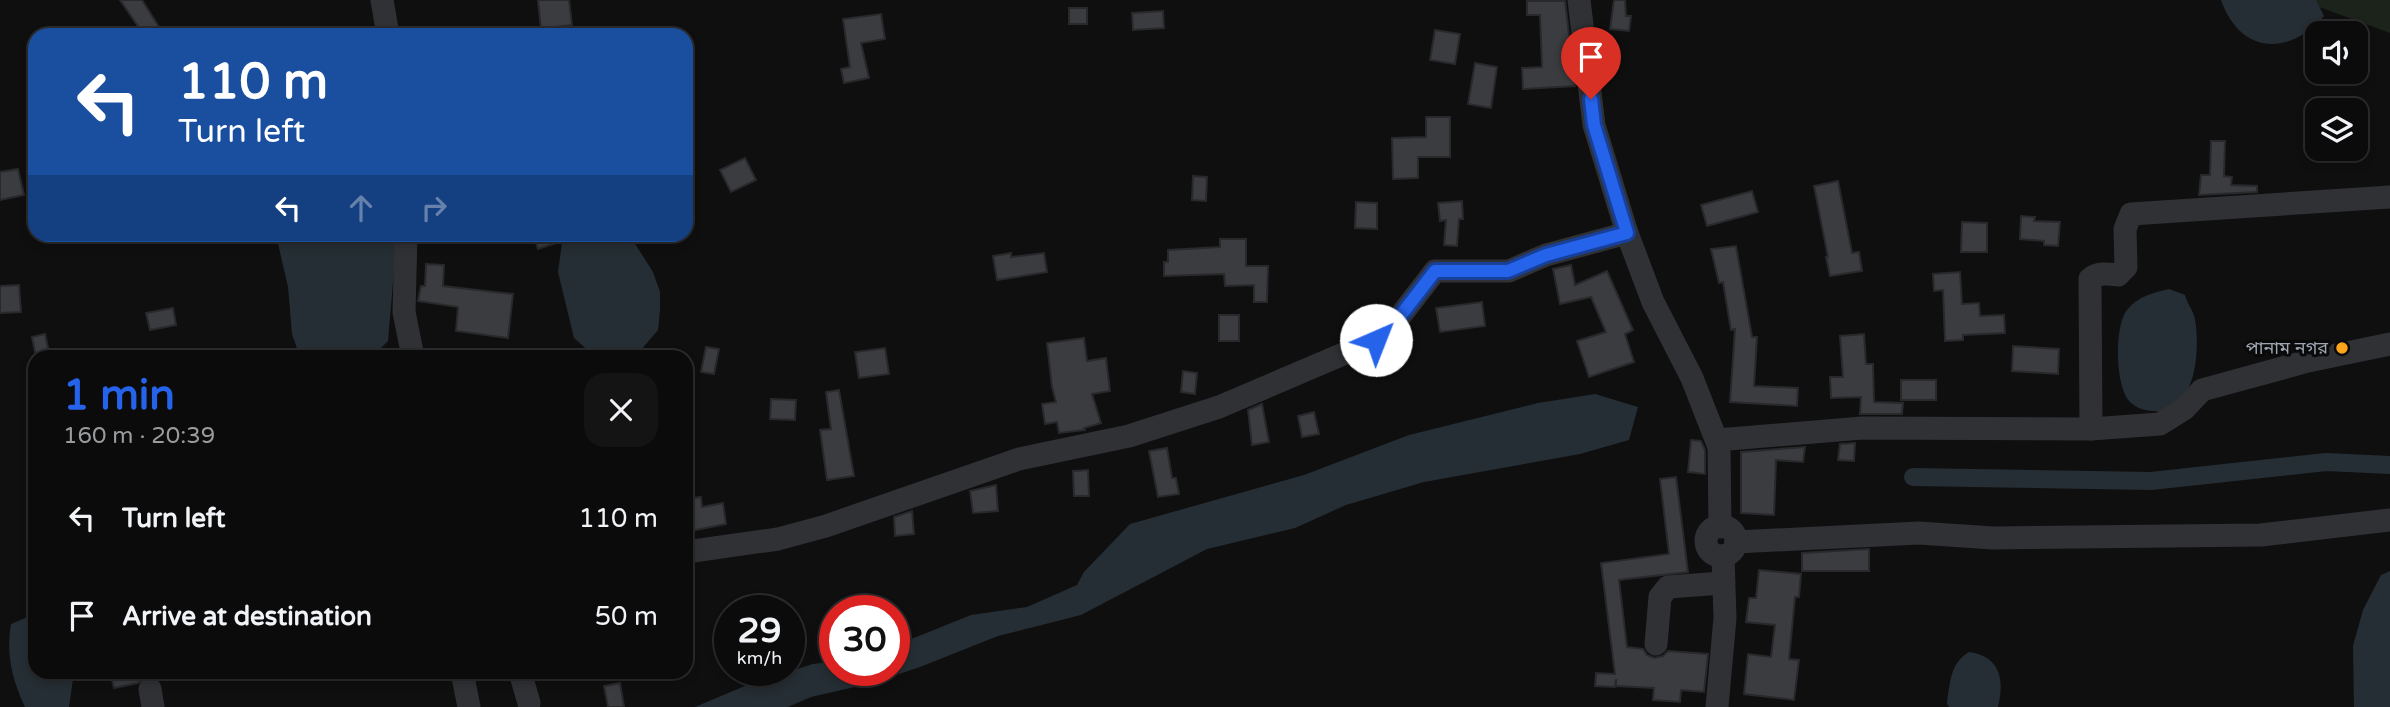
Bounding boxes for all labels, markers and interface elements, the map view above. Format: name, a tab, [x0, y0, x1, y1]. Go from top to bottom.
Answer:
map controls	[2305, 21, 2368, 161]
button: sound	[2305, 21, 2368, 84]
pin	[1561, 27, 1621, 99]
icon: arrive	[1572, 38, 1610, 76]
text: 110 m	[178, 53, 328, 112]
icon: left	[63, 56, 154, 147]
button: layers	[2305, 98, 2368, 161]
text: Turn left	[178, 113, 305, 151]
icon: left	[269, 189, 307, 227]
icon: ahead	[342, 189, 380, 227]
icon: right	[415, 189, 453, 227]
position arrow	[1339, 303, 1413, 377]
place label: পানাম নগর	[2246, 337, 2328, 359]
marker: পানাম নগর	[2334, 340, 2350, 356]
text: 1 min	[63, 370, 175, 421]
button: close	[584, 373, 658, 447]
text: 160 m · 20:39	[63, 422, 215, 450]
icon: left	[63, 499, 101, 537]
text: Turn left	[122, 503, 225, 534]
text: 110 m	[578, 503, 658, 534]
speed limit sign: 30	[819, 595, 910, 686]
icon: arrive	[63, 597, 101, 635]
text: Arrive at destination	[122, 601, 372, 632]
text: 50 m	[595, 601, 658, 632]
text: 29	[738, 610, 781, 652]
text: km/h	[737, 647, 782, 669]

